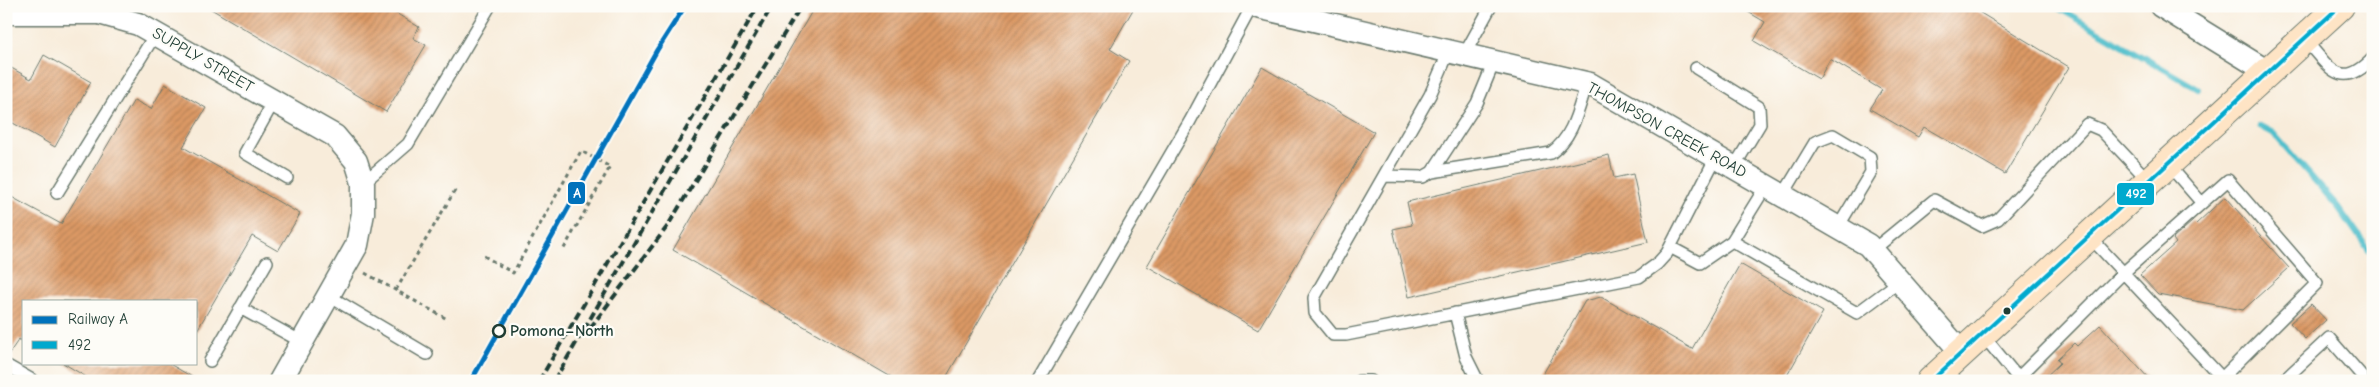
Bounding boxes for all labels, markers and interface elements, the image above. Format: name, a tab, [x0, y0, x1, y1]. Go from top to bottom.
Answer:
street label: SUPPLY STREET	[149, 24, 257, 97]
street label: THOMPSON CREEK ROAD	[1584, 79, 1750, 181]
line badge: A	[567, 181, 586, 205]
line badge: 492	[2116, 182, 2155, 206]
text: A	[573, 185, 581, 202]
text: 492	[2126, 185, 2146, 202]
legend	[22, 300, 198, 364]
unlabelled marker	[2002, 306, 2012, 316]
text: Railway A	[68, 310, 128, 328]
place label: Pomona–North	[510, 322, 614, 340]
marker: Pomona–North	[492, 324, 506, 338]
text: 492	[68, 336, 91, 354]

